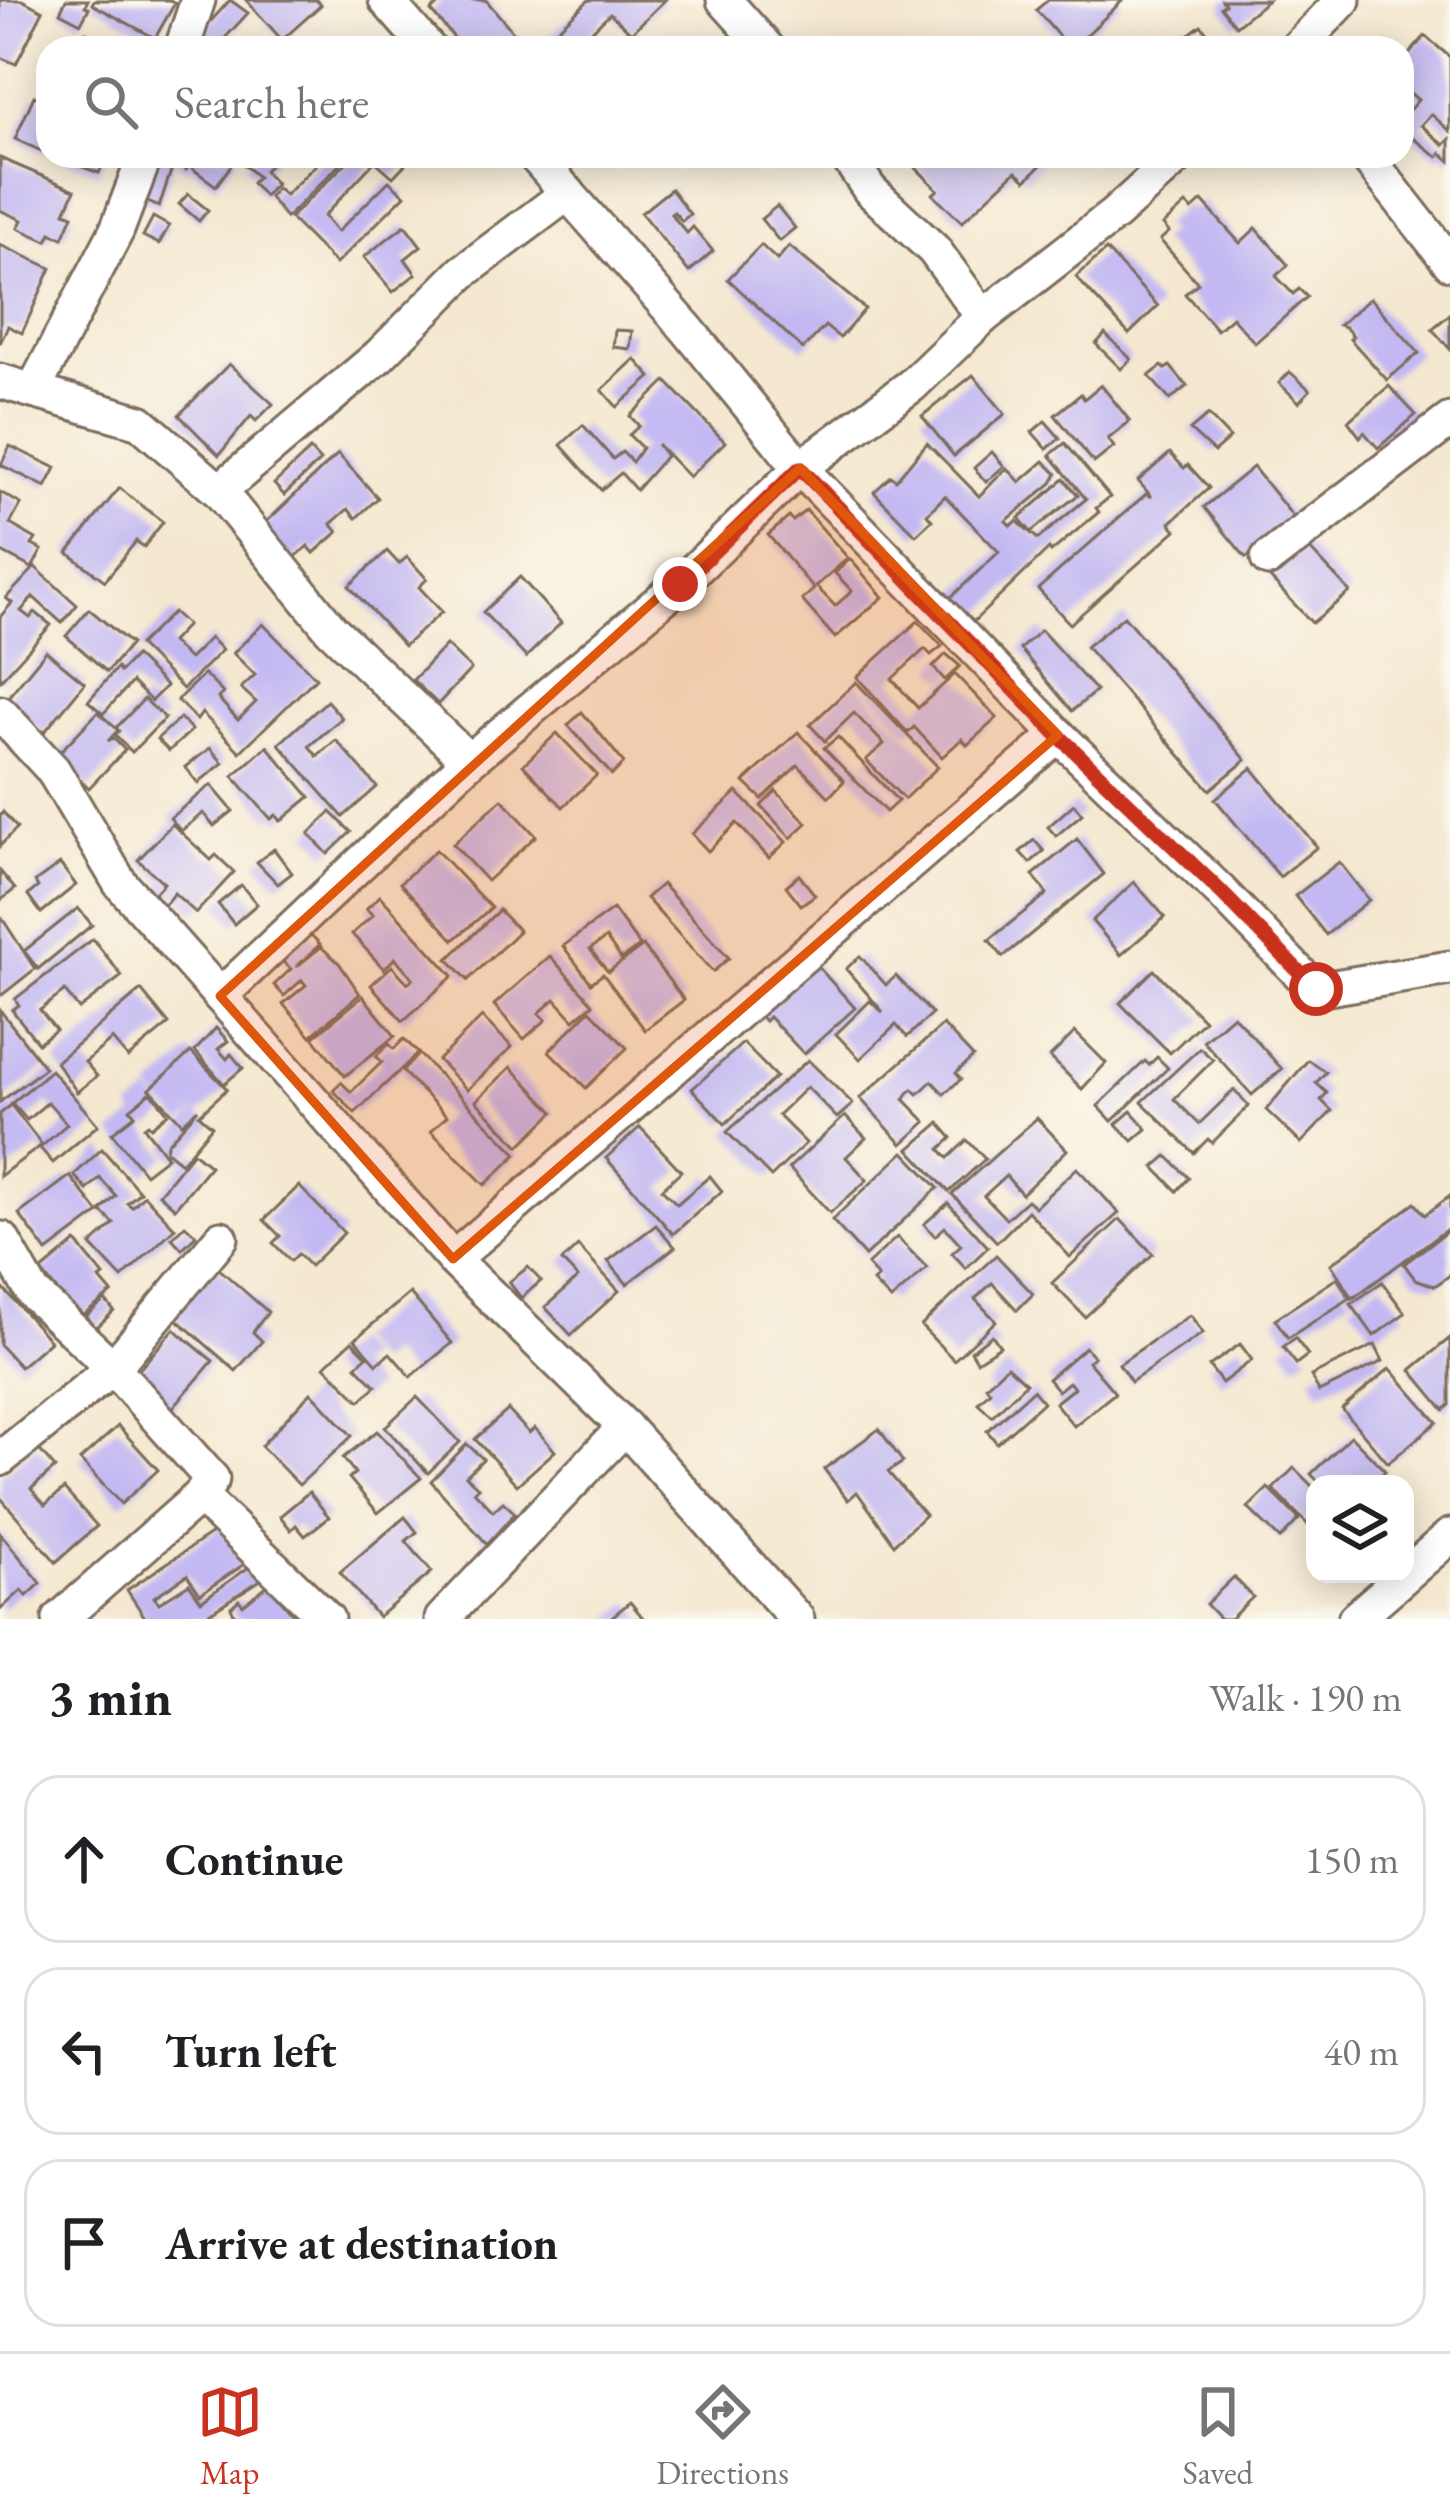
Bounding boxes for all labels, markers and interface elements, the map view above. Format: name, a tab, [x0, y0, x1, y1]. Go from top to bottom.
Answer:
search box	[36, 36, 1414, 168]
icon: search	[78, 69, 144, 135]
text: Search here	[174, 73, 369, 131]
route end	[653, 557, 707, 611]
route start	[1289, 962, 1343, 1016]
map controls	[1306, 1475, 1414, 1583]
button: layers	[1306, 1475, 1414, 1583]
text: 3 min	[48, 1664, 172, 1730]
text: Walk · 190 m	[1209, 1672, 1402, 1723]
icon: ahead	[51, 1826, 117, 1892]
text: Continue	[165, 1830, 343, 1888]
text: 150 m	[1305, 1834, 1399, 1885]
icon: left	[51, 2018, 117, 2084]
text: Turn left	[165, 2022, 337, 2080]
text: 40 m	[1323, 2026, 1399, 2077]
icon: arrive	[51, 2210, 117, 2276]
text: Arrive at destination	[165, 2214, 558, 2272]
tab: Map	[197, 2379, 263, 2494]
tab: Directions	[656, 2379, 789, 2494]
tab: Saved	[1183, 2379, 1253, 2494]

